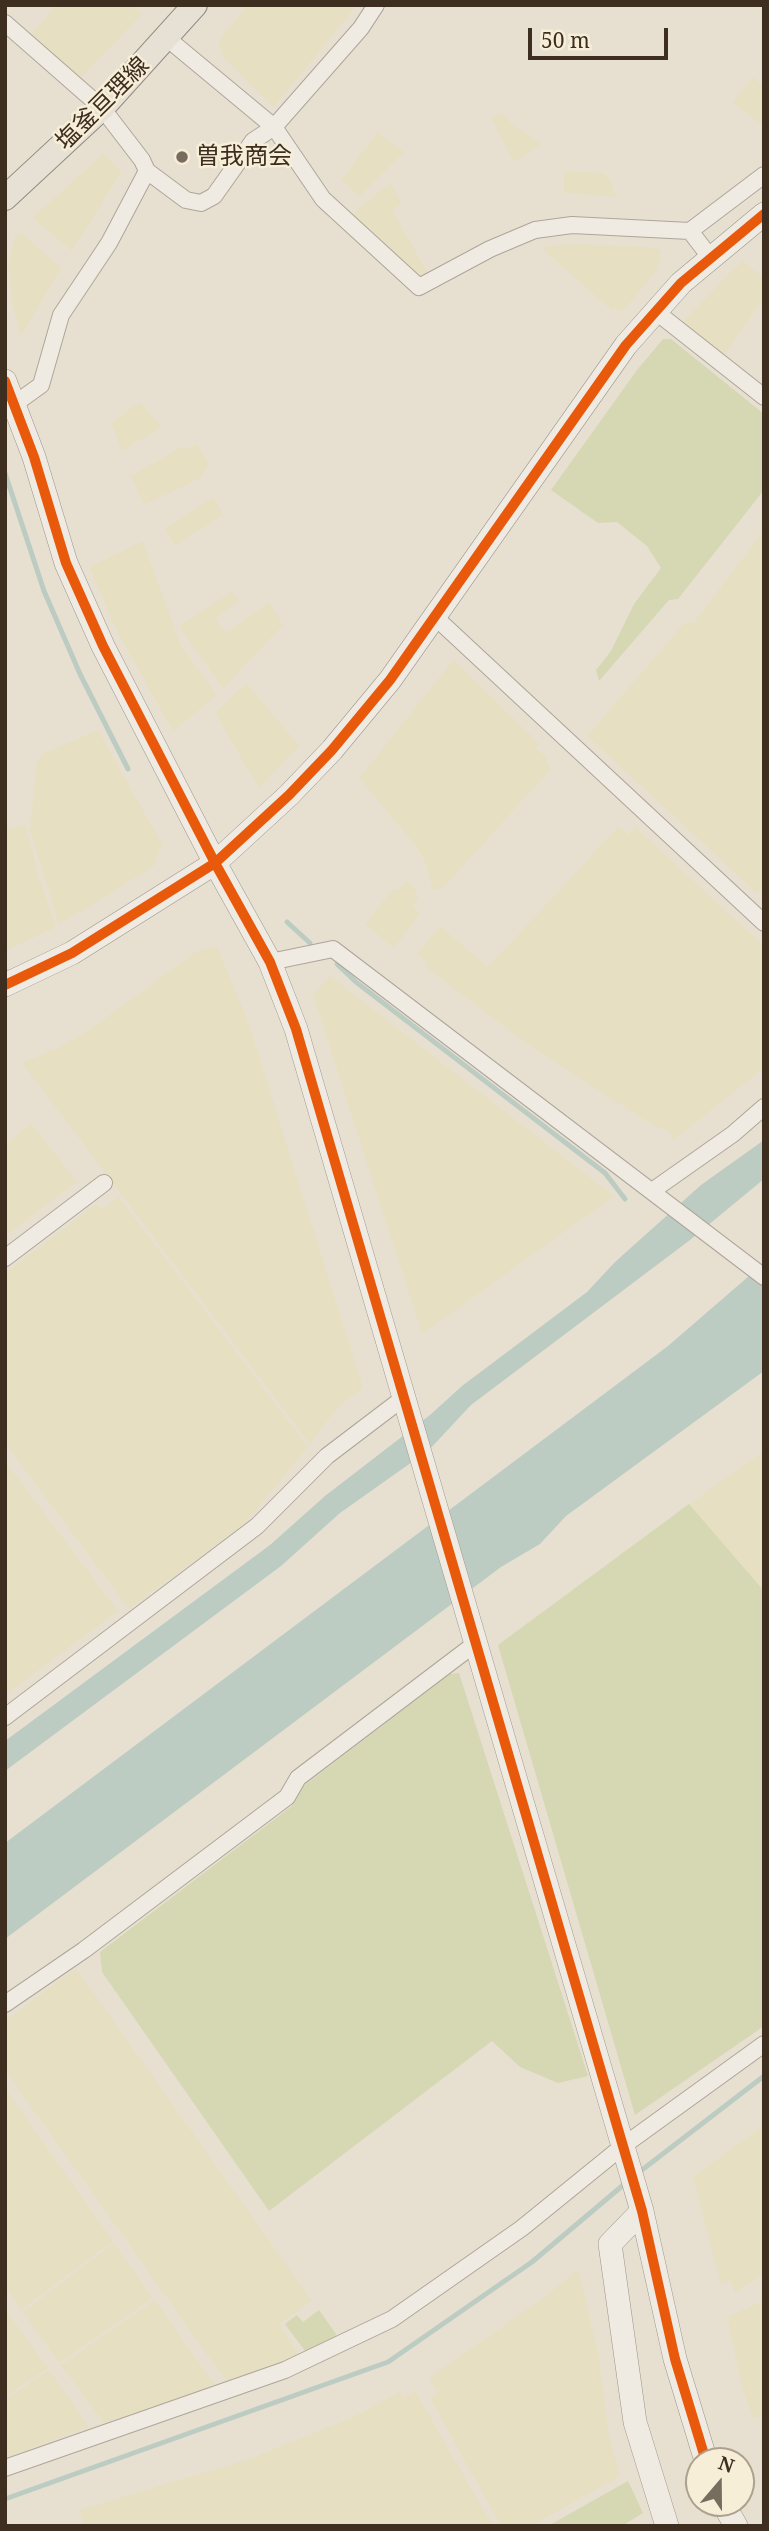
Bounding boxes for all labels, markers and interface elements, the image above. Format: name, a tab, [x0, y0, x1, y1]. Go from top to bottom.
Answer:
scale bar	[531, 14, 671, 58]
text: 50 m	[541, 26, 590, 54]
street label: 塩釜亘理線	[50, 51, 156, 157]
place label: 曽我商会	[196, 143, 292, 171]
marker: 曽我商会	[174, 149, 190, 165]
north arrow	[685, 2447, 755, 2517]
text: N	[715, 2449, 738, 2479]

